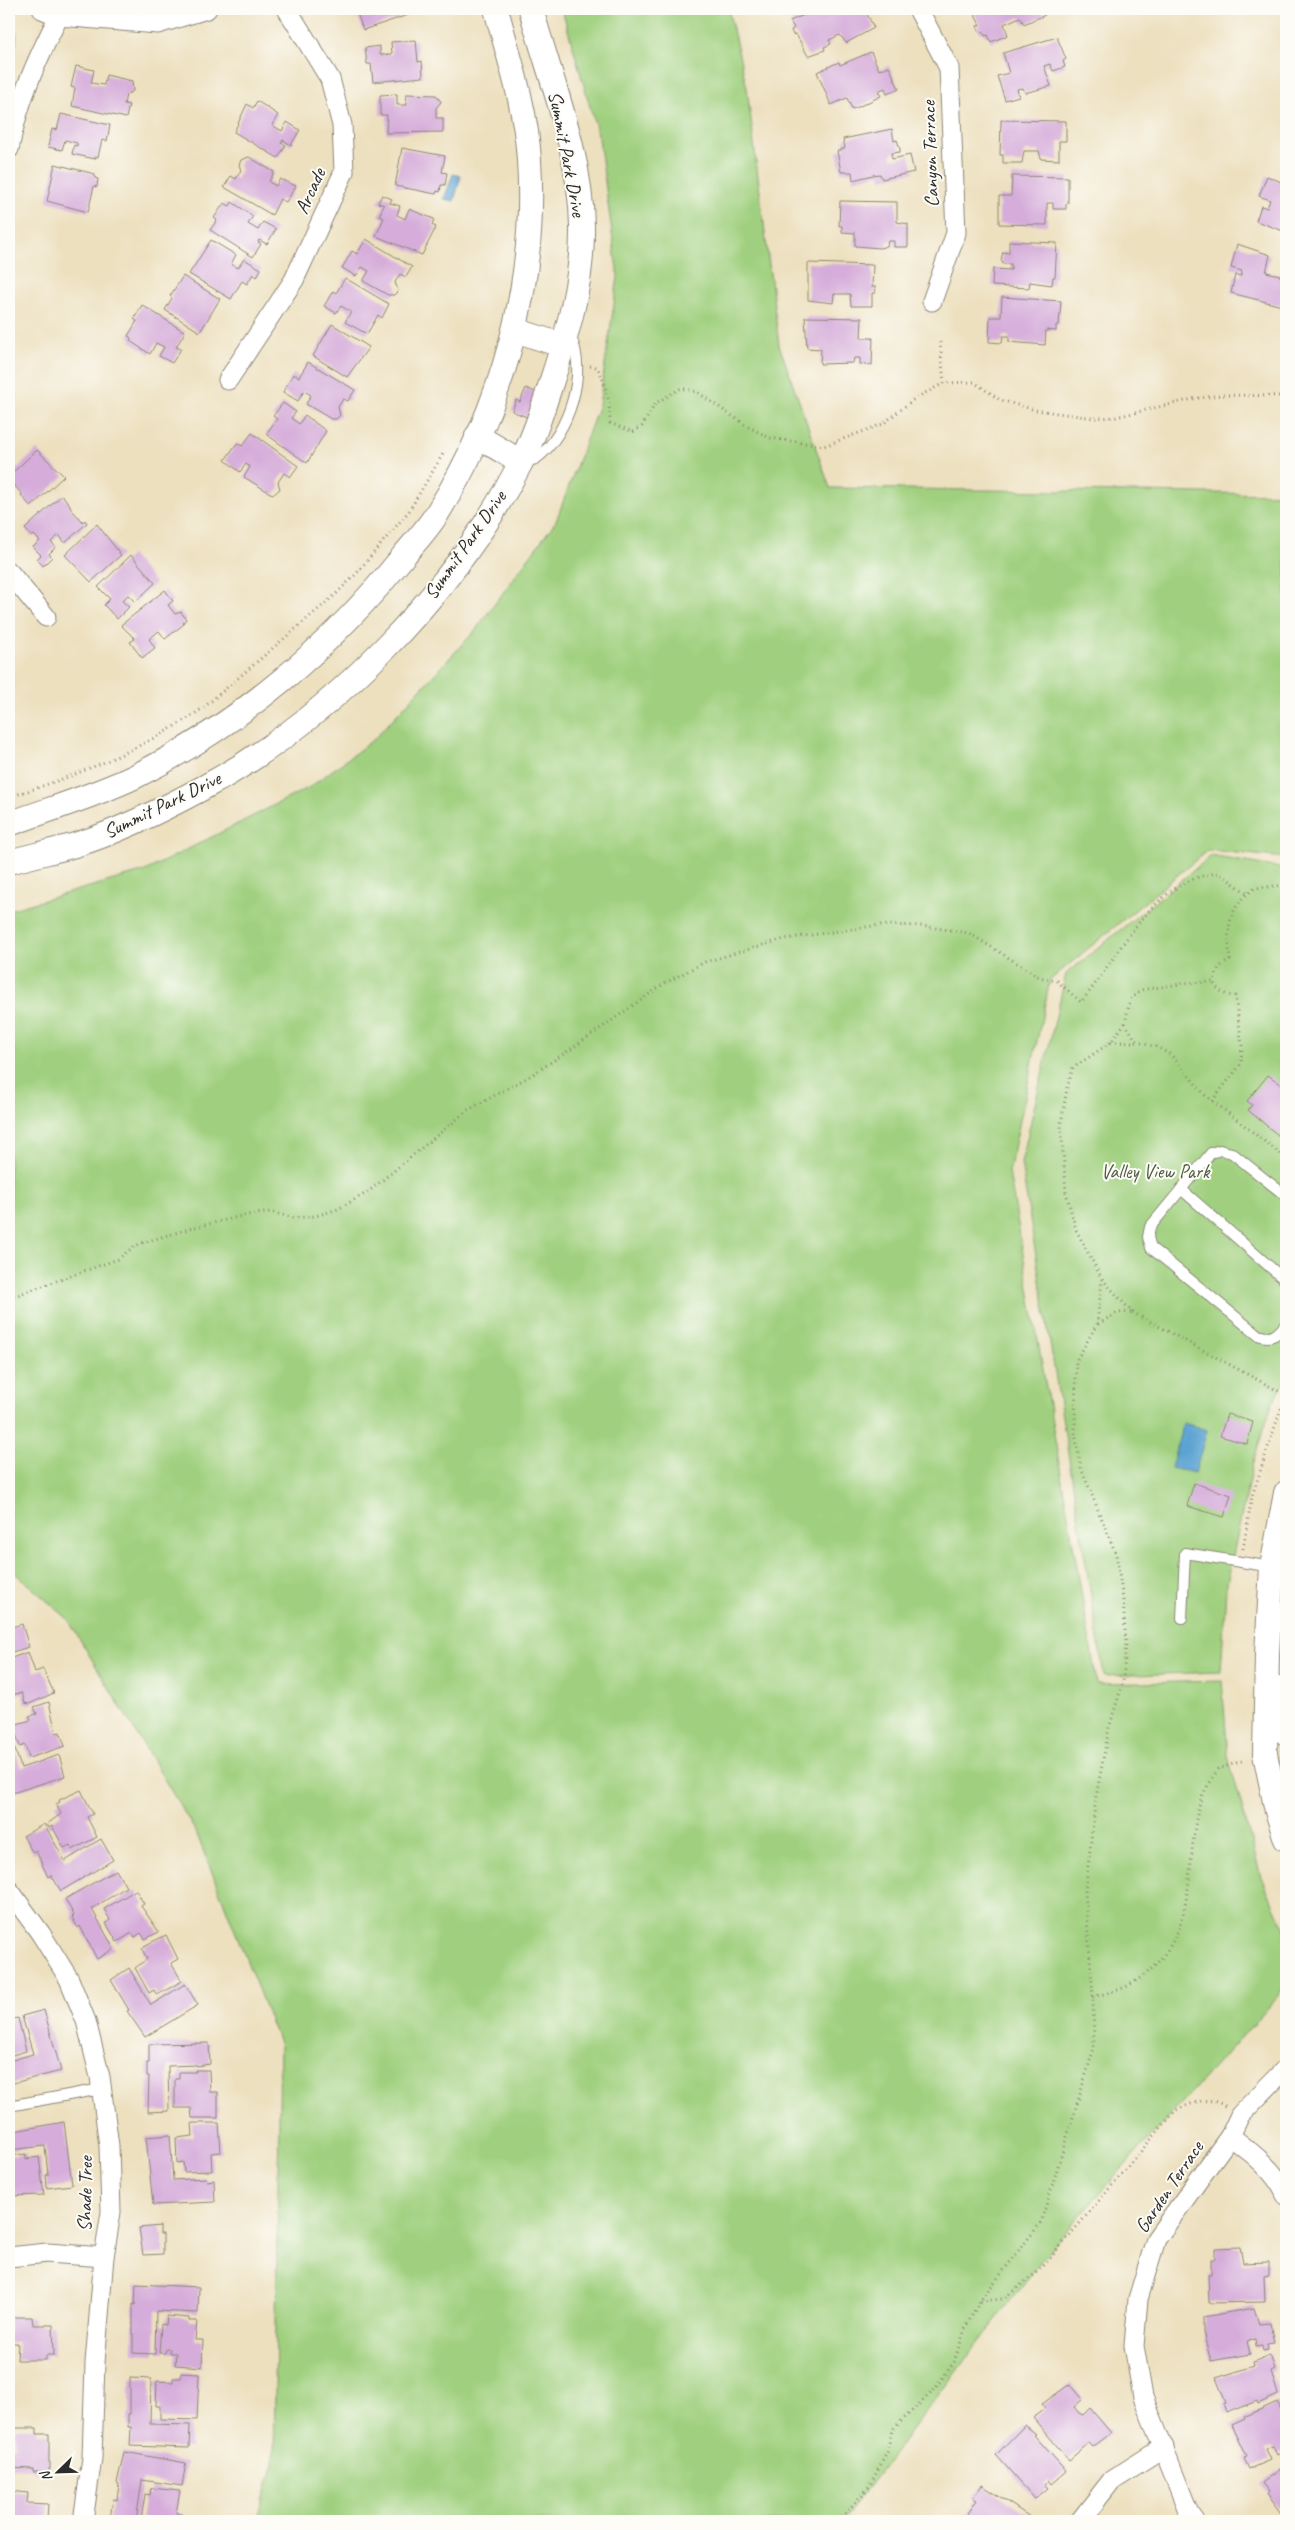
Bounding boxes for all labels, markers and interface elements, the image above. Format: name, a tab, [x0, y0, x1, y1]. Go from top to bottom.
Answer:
street label: Summit Park Drive	[543, 89, 592, 220]
street label: Canyon Terrace	[916, 99, 944, 208]
street label: Arcade	[289, 163, 332, 218]
street label: Summit Park Drive	[418, 485, 513, 604]
street label: Summit Park Drive	[99, 765, 226, 844]
park label: Valley View Park	[1101, 1159, 1211, 1184]
street label: Garden Terrace	[1129, 2135, 1210, 2238]
street label: Shade Tree	[72, 2155, 98, 2232]
north arrow	[32, 2448, 82, 2498]
text: N	[36, 2467, 56, 2484]

